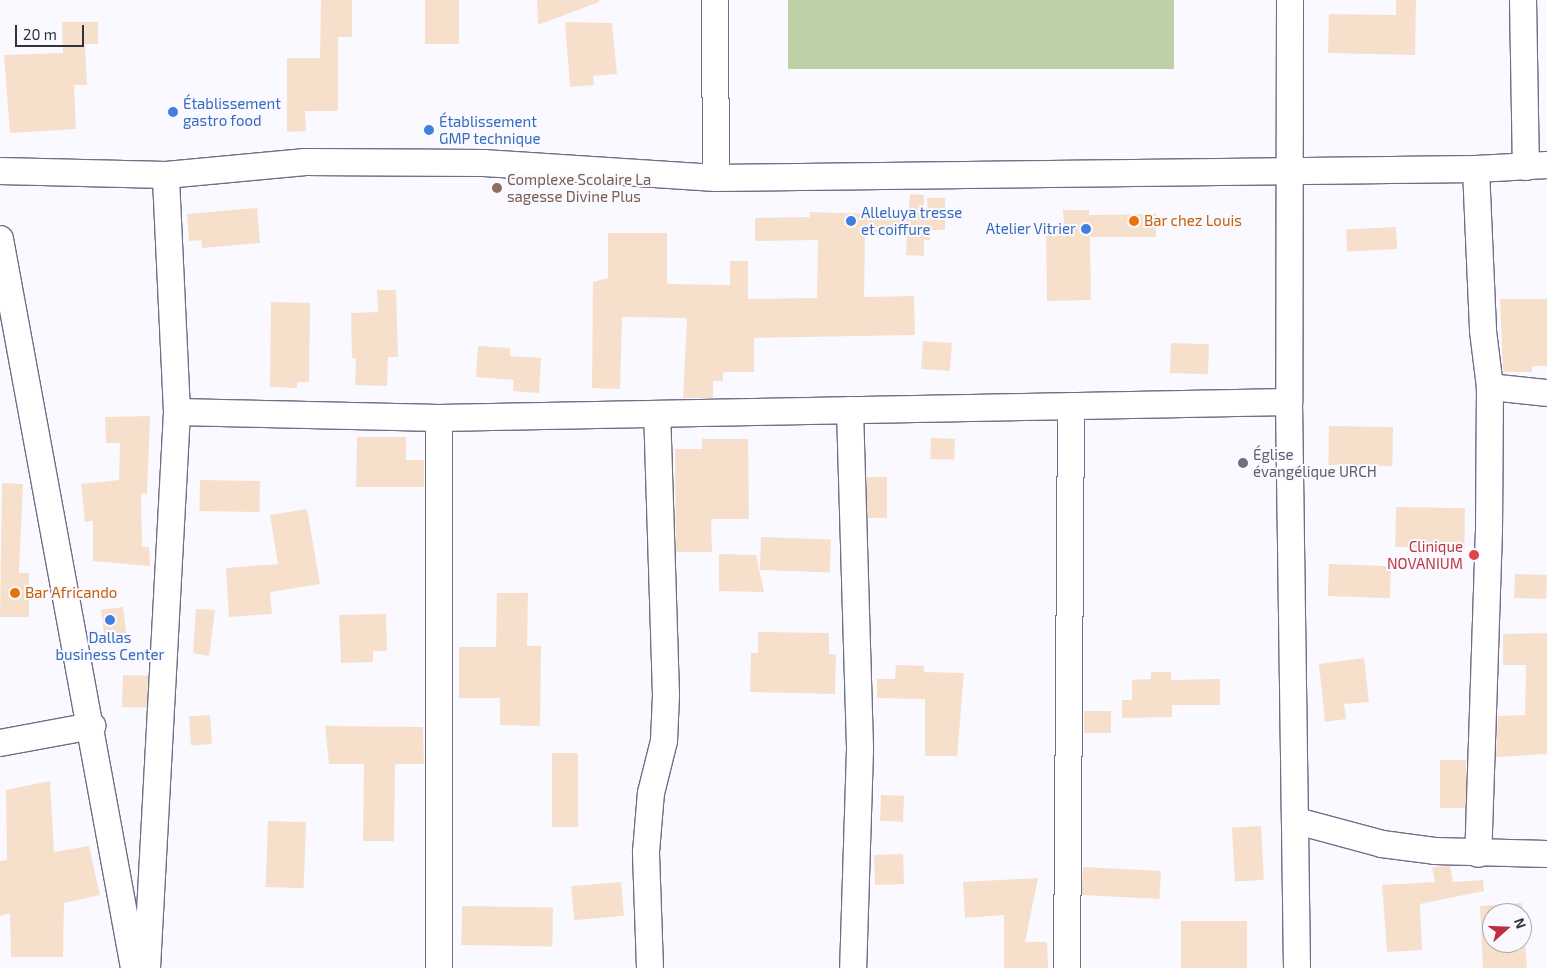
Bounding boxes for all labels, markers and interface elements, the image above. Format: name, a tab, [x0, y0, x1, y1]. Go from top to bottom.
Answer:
scale bar	[18, 15, 86, 47]
text: 20 m	[23, 25, 57, 43]
place label: Établissement gastro food	[183, 94, 281, 129]
marker: Établissement gastro food	[167, 106, 179, 118]
place label: Établissement GMP technique	[439, 112, 541, 147]
marker: Établissement GMP technique	[423, 124, 435, 136]
place label: Complexe Scolaire La sagesse Divine Plus	[507, 170, 651, 205]
marker: Complexe Scolaire La sagesse Divine Plus	[491, 182, 503, 194]
place label: Alleluya tresse et coiffure	[861, 203, 963, 238]
place label: Bar chez Louis	[1144, 212, 1242, 230]
marker: Alleluya tresse et coiffure	[845, 215, 857, 227]
marker: Bar chez Louis	[1128, 215, 1140, 227]
place label: Atelier Vitrier	[985, 220, 1076, 238]
marker: Atelier Vitrier	[1080, 223, 1092, 235]
place label: Église évangélique URCH	[1253, 445, 1377, 480]
marker: Église évangélique URCH	[1237, 457, 1249, 469]
place label: Clinique NOVANIUM	[1387, 537, 1463, 572]
marker: Clinique NOVANIUM	[1467, 548, 1481, 562]
place label: Bar Africando	[25, 584, 118, 602]
marker: Bar Africando	[9, 587, 21, 599]
marker: Dallas business Center	[104, 614, 116, 626]
place label: Dallas business Center	[56, 628, 164, 663]
north arrow	[1482, 903, 1532, 953]
text: N	[1511, 915, 1530, 931]

